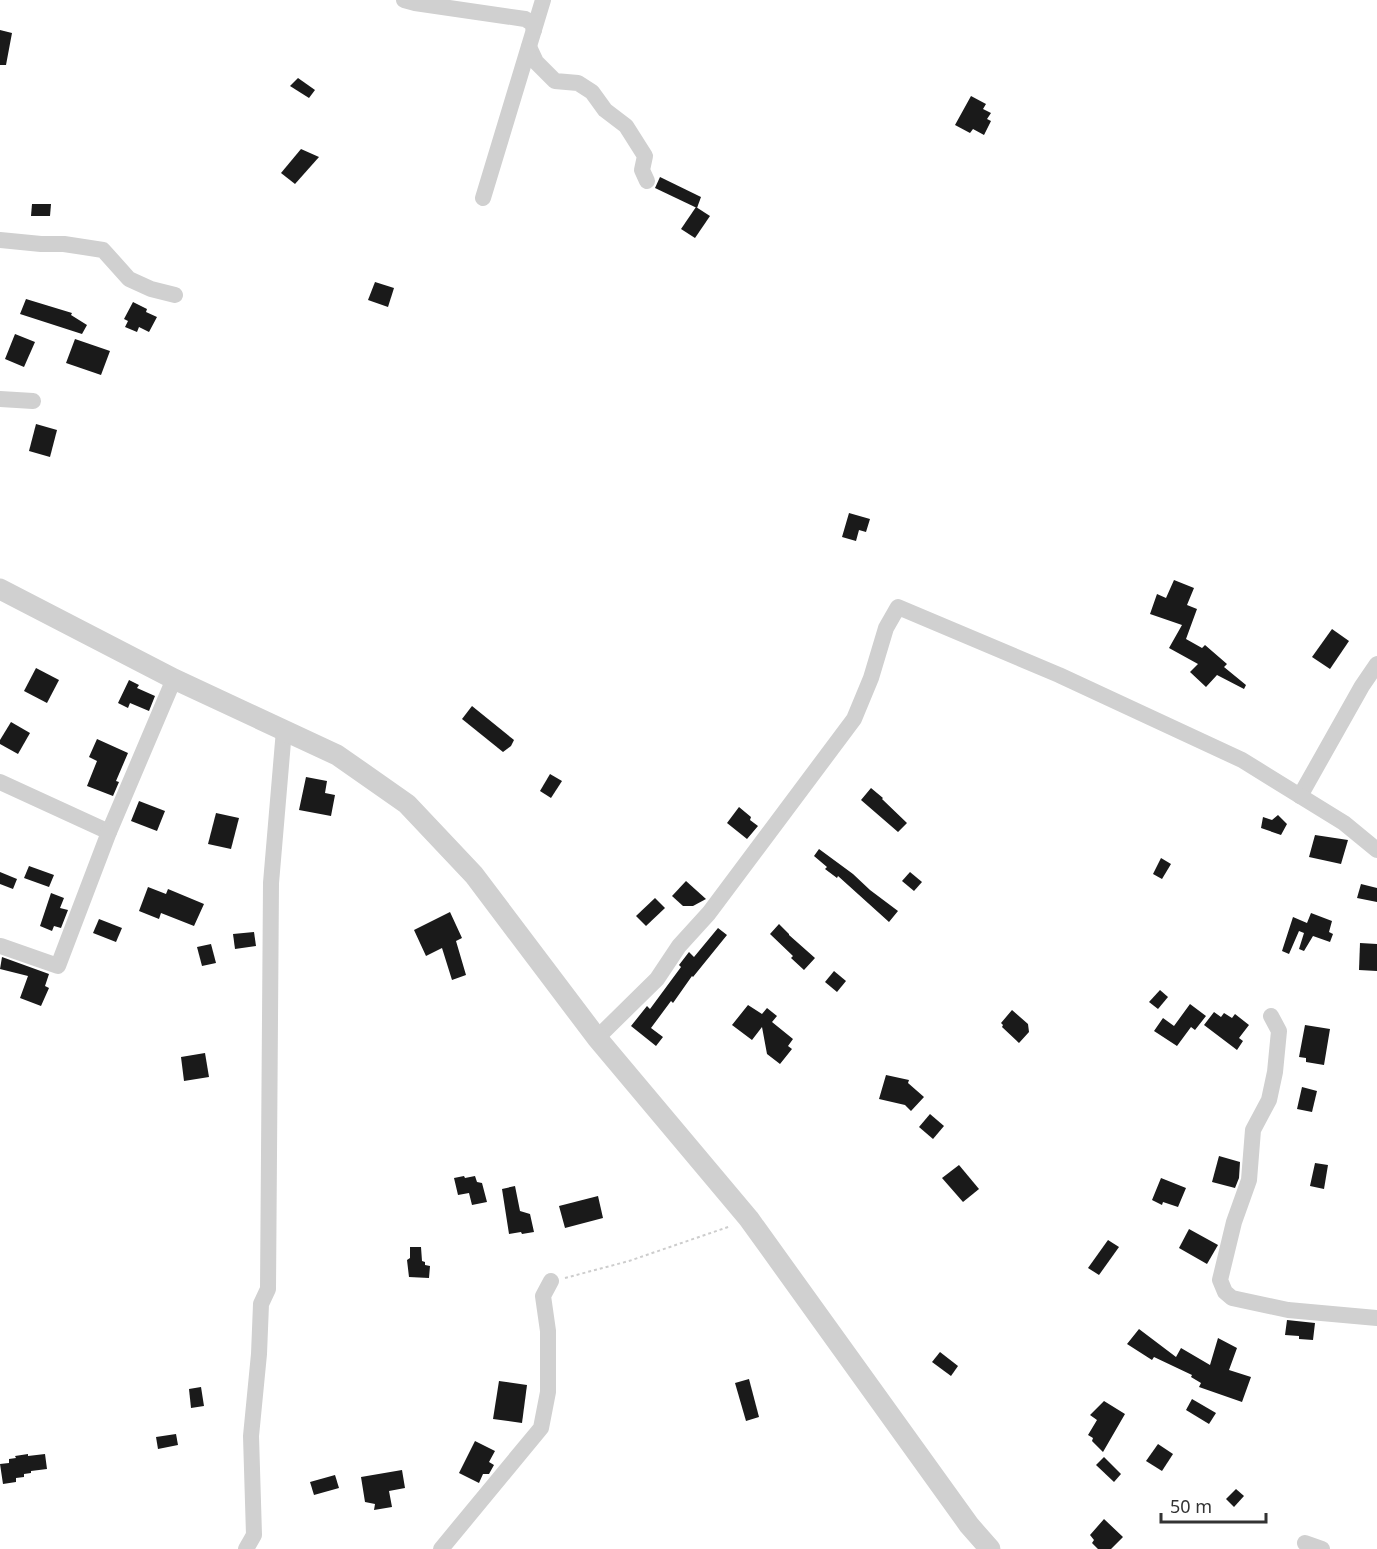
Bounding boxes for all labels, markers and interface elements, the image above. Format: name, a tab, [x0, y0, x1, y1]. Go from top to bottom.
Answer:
scale bar	[1161, 1486, 1266, 1524]
text: 50 m	[1170, 1494, 1212, 1518]

